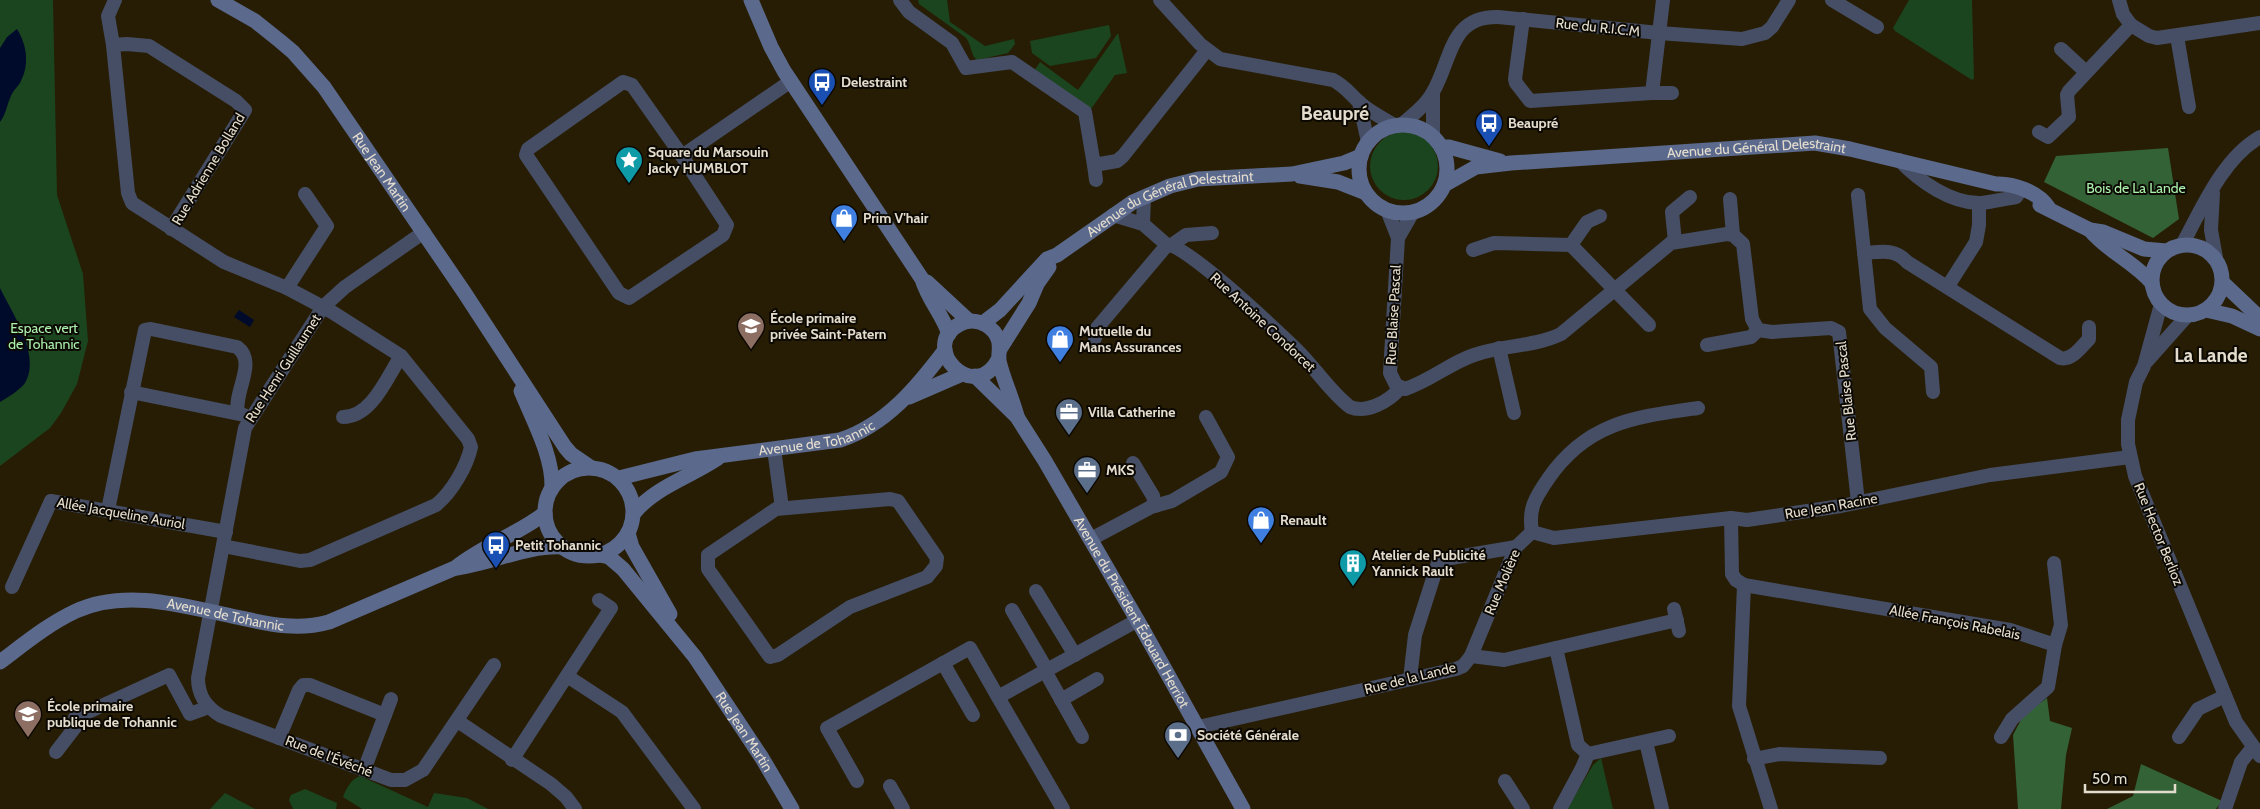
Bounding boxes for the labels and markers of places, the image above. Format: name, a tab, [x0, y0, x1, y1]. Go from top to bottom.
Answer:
bus stop icon: Delestraint	[807, 67, 837, 106]
place label: Delestraint	[841, 73, 907, 91]
bus stop icon: Beaupré	[1474, 108, 1504, 147]
place label: Beaupré	[1508, 114, 1558, 132]
place label: Square du Marsouin Jacky HUMBLOT	[647, 143, 768, 177]
place icon: Square du Marsouin Jacky HUMBLOT	[614, 145, 644, 184]
shop icon: Prim V'hair	[829, 203, 859, 242]
place label: Prim V'hair	[863, 209, 929, 227]
place label: École primaire privée Saint-Patern	[770, 309, 887, 343]
school or university icon: École primaire privée Saint-Patern	[736, 311, 766, 350]
place label: Mutuelle du Mans Assurances	[1079, 322, 1181, 356]
shop icon: Mutuelle du Mans Assurances	[1045, 324, 1075, 363]
office icon: Villa Catherine	[1054, 397, 1084, 436]
place label: Villa Catherine	[1088, 403, 1176, 421]
office icon: MKS	[1072, 455, 1102, 494]
place label: MKS	[1106, 461, 1134, 479]
shop icon: Renault	[1246, 505, 1276, 544]
place label: Renault	[1280, 511, 1327, 529]
bus stop icon: Petit Tohannic	[481, 530, 511, 569]
place label: Petit Tohannic	[515, 536, 602, 554]
place label: Atelier de Publicité Yannick Rault	[1371, 546, 1486, 580]
building icon: Atelier de Publicité Yannick Rault	[1338, 548, 1368, 587]
place label: École primaire publique de Tohannic	[47, 697, 177, 731]
school or university icon: École primaire publique de Tohannic	[13, 699, 43, 738]
bank icon: Société Générale	[1163, 720, 1193, 759]
place label: Société Générale	[1197, 726, 1299, 744]

